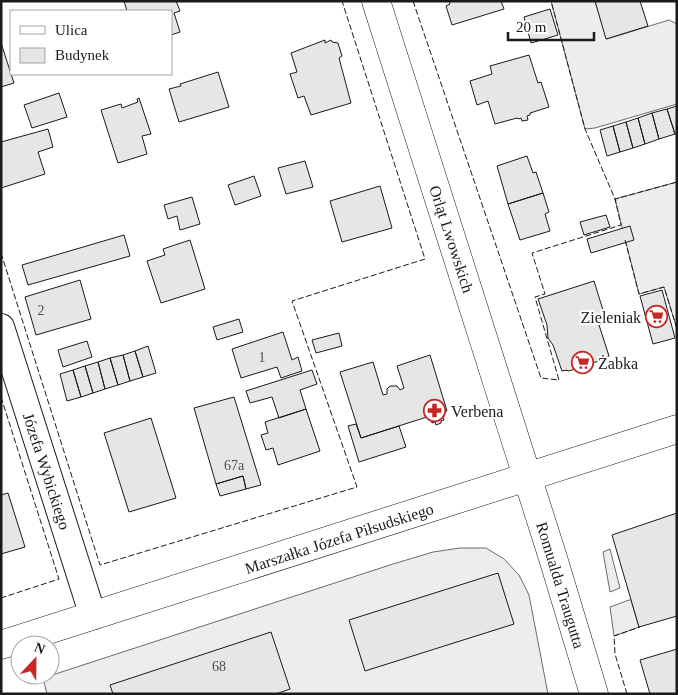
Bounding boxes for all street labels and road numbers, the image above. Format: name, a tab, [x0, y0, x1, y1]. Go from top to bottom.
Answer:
street label: Orląt Lwowskich	[425, 183, 477, 295]
street label: Józefa Wybickiego	[19, 411, 73, 532]
street label: Marszałka Józefa Piłsudskiego	[243, 500, 436, 578]
street label: Romualda Traugutta	[532, 520, 588, 651]

